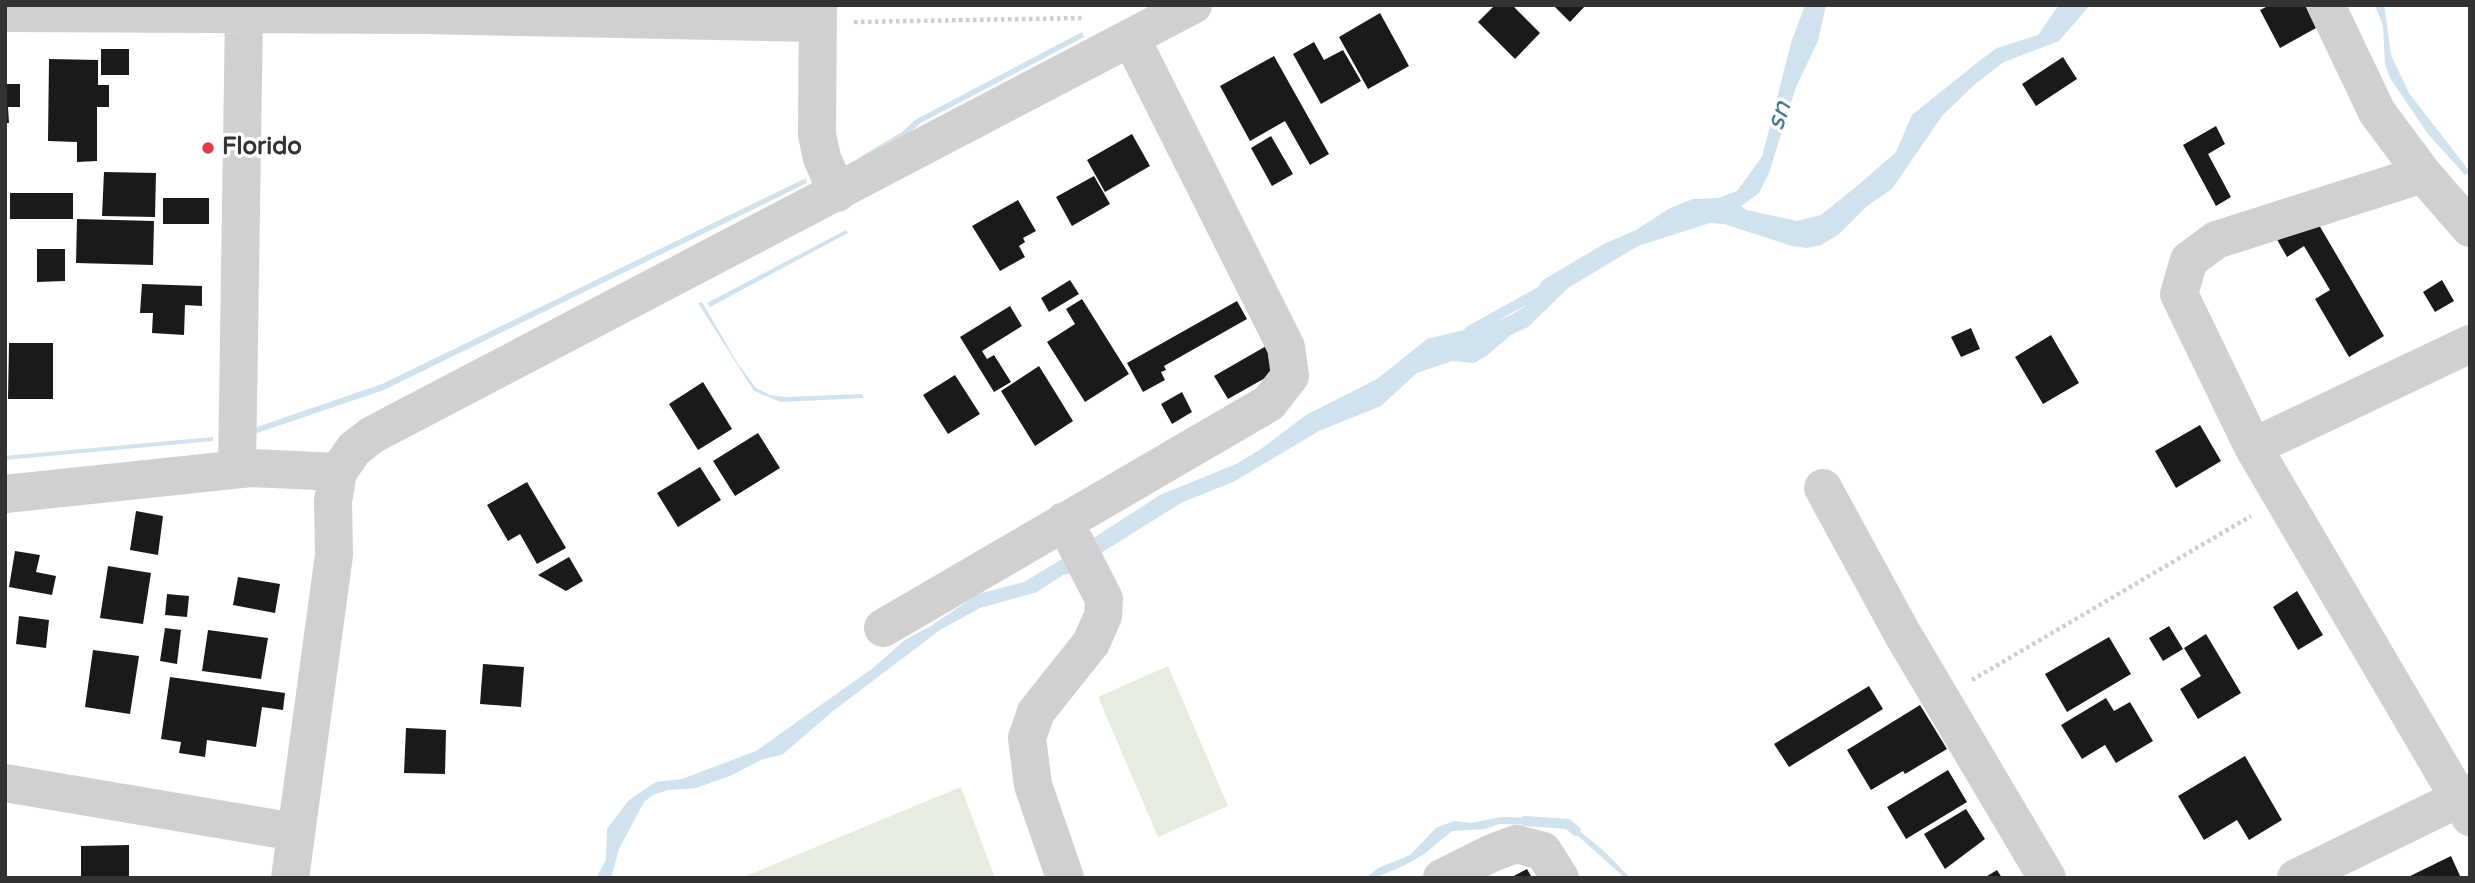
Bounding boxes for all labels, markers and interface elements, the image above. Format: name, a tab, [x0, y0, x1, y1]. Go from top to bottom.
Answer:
water label: sn	[1761, 98, 1799, 134]
place label: Florido	[222, 134, 302, 162]
marker: Florido	[200, 140, 216, 156]

